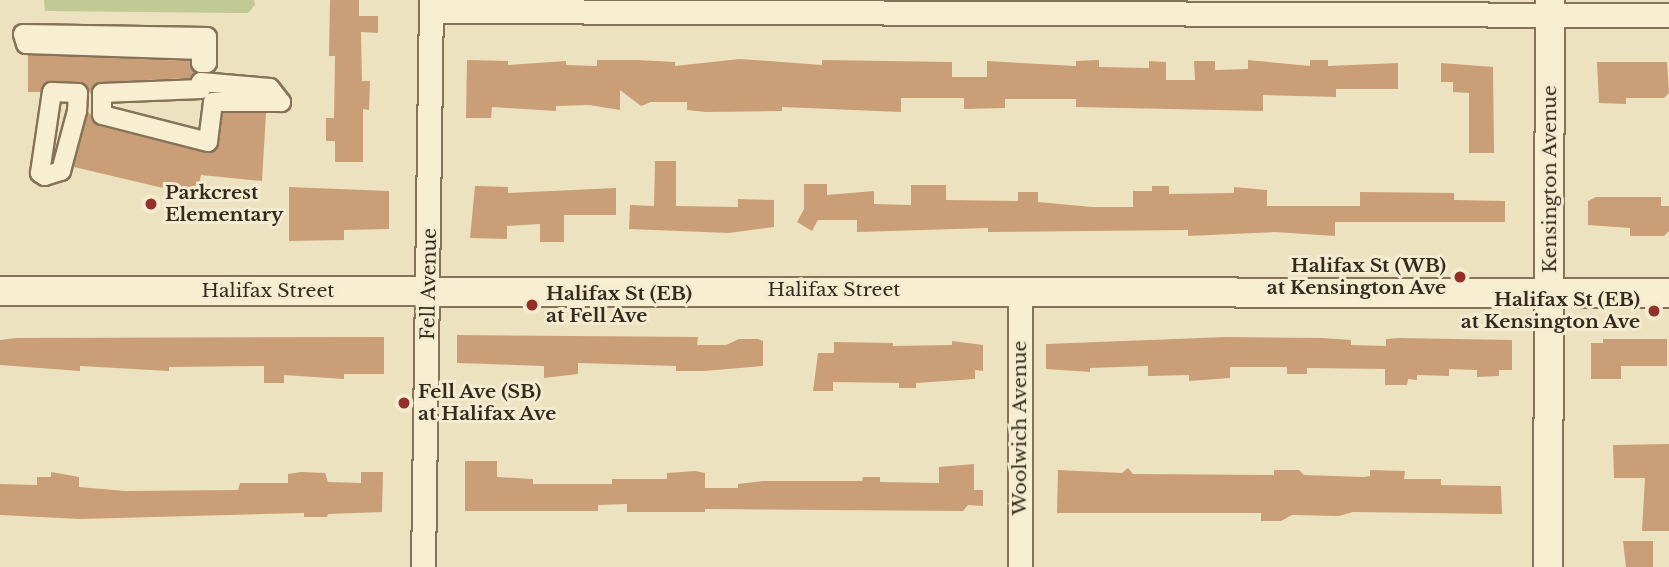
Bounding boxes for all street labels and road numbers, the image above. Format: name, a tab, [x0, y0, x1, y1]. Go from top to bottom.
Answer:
street label: Kensington Avenue	[1539, 85, 1561, 273]
street label: Fell Avenue	[417, 227, 441, 341]
street label: Halifax Street	[767, 279, 901, 301]
street label: Halifax Street	[201, 280, 335, 302]
street label: Woolwich Avenue	[1009, 340, 1031, 516]

